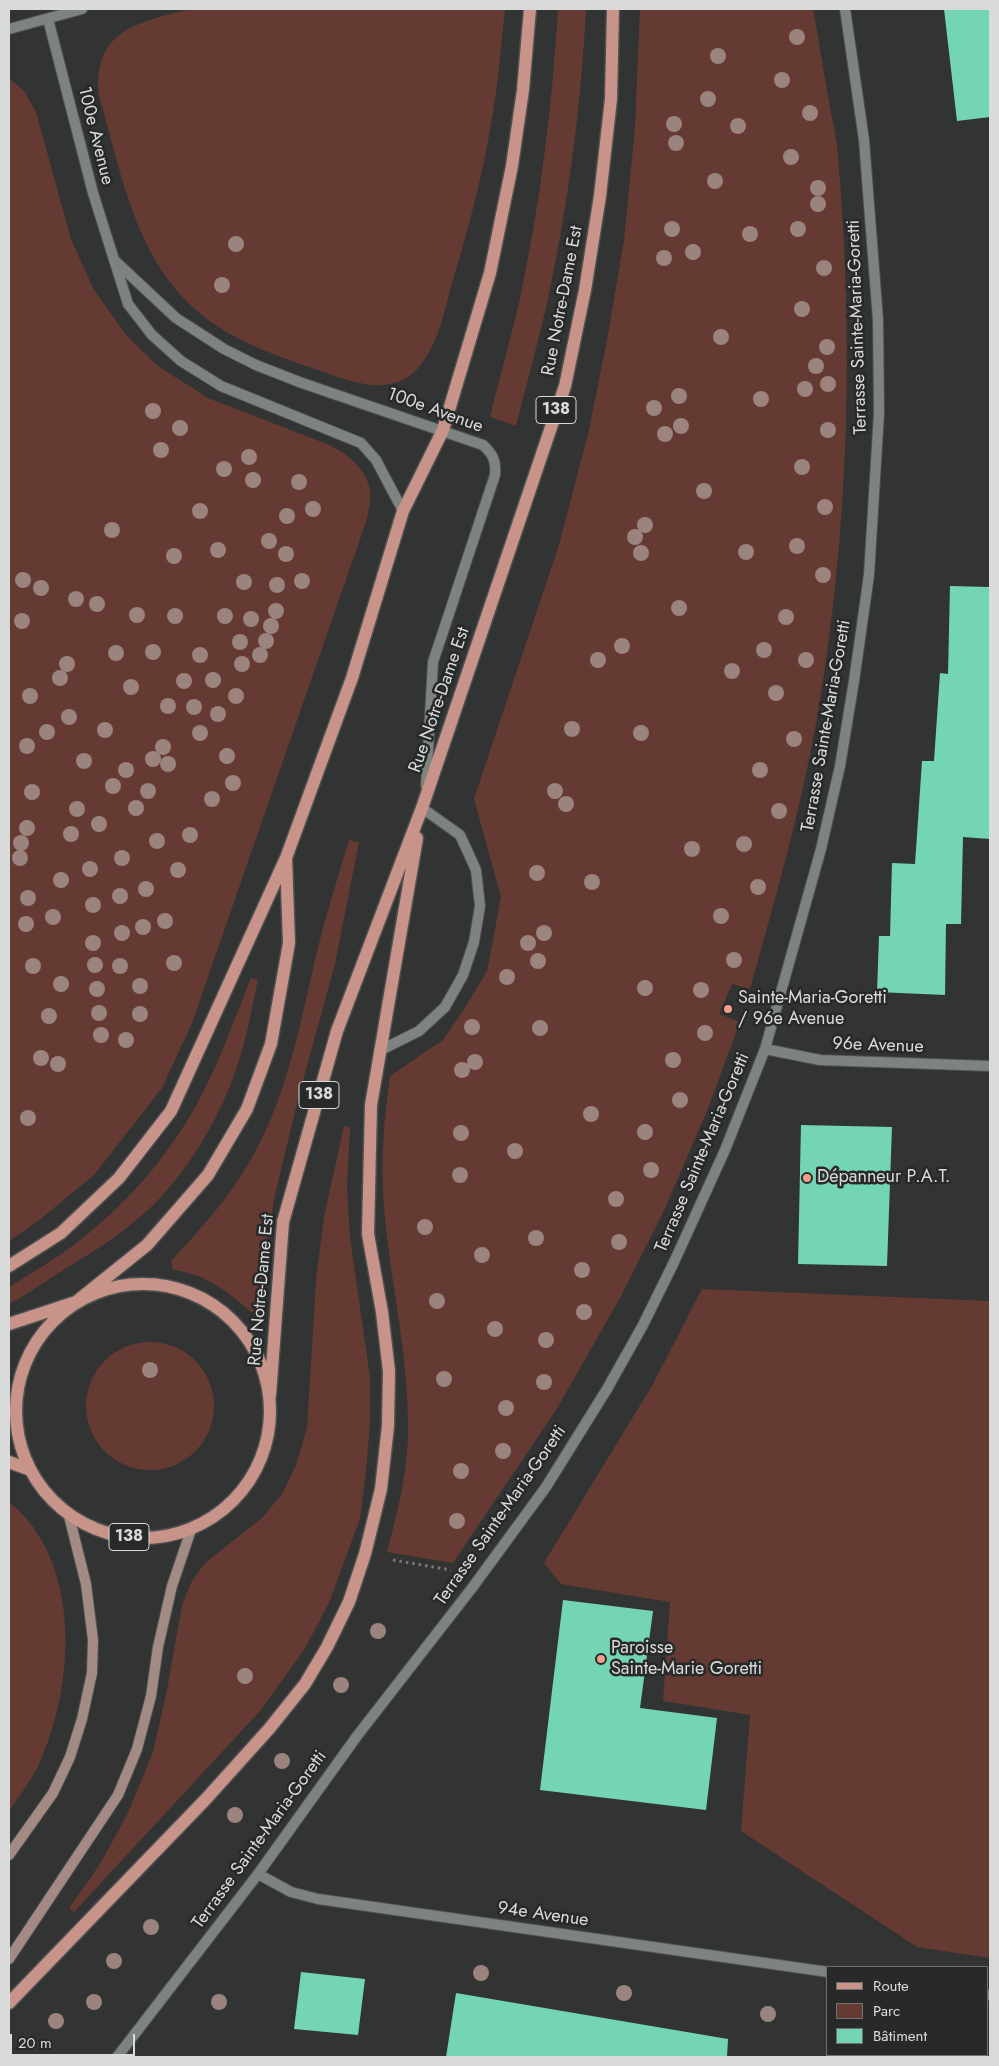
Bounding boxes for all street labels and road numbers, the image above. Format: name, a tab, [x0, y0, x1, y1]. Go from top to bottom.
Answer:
street label: 100e Avenue	[72, 85, 118, 187]
street label: Terrasse Sainte-Maria-Goretti	[843, 219, 873, 435]
street label: Rue Notre-Dame Est	[538, 224, 588, 378]
street label: 100e Avenue	[384, 384, 486, 438]
road number: 138	[536, 396, 576, 424]
street label: Terrasse Sainte-Maria-Goretti	[798, 618, 856, 834]
street label: Rue Notre-Dame Est	[405, 624, 475, 776]
street label: 96e Avenue	[832, 1034, 924, 1058]
street label: Terrasse Sainte-Maria-Goretti	[651, 1050, 755, 1256]
road number: 138	[299, 1082, 339, 1108]
street label: Rue Notre-Dame Est	[245, 1213, 279, 1367]
street label: Terrasse Sainte-Maria-Goretti	[431, 1422, 571, 1610]
road number: 138	[109, 1524, 149, 1550]
street label: Terrasse Sainte-Maria-Goretti	[188, 1747, 332, 1933]
street label: 94e Avenue	[496, 1898, 590, 1932]

